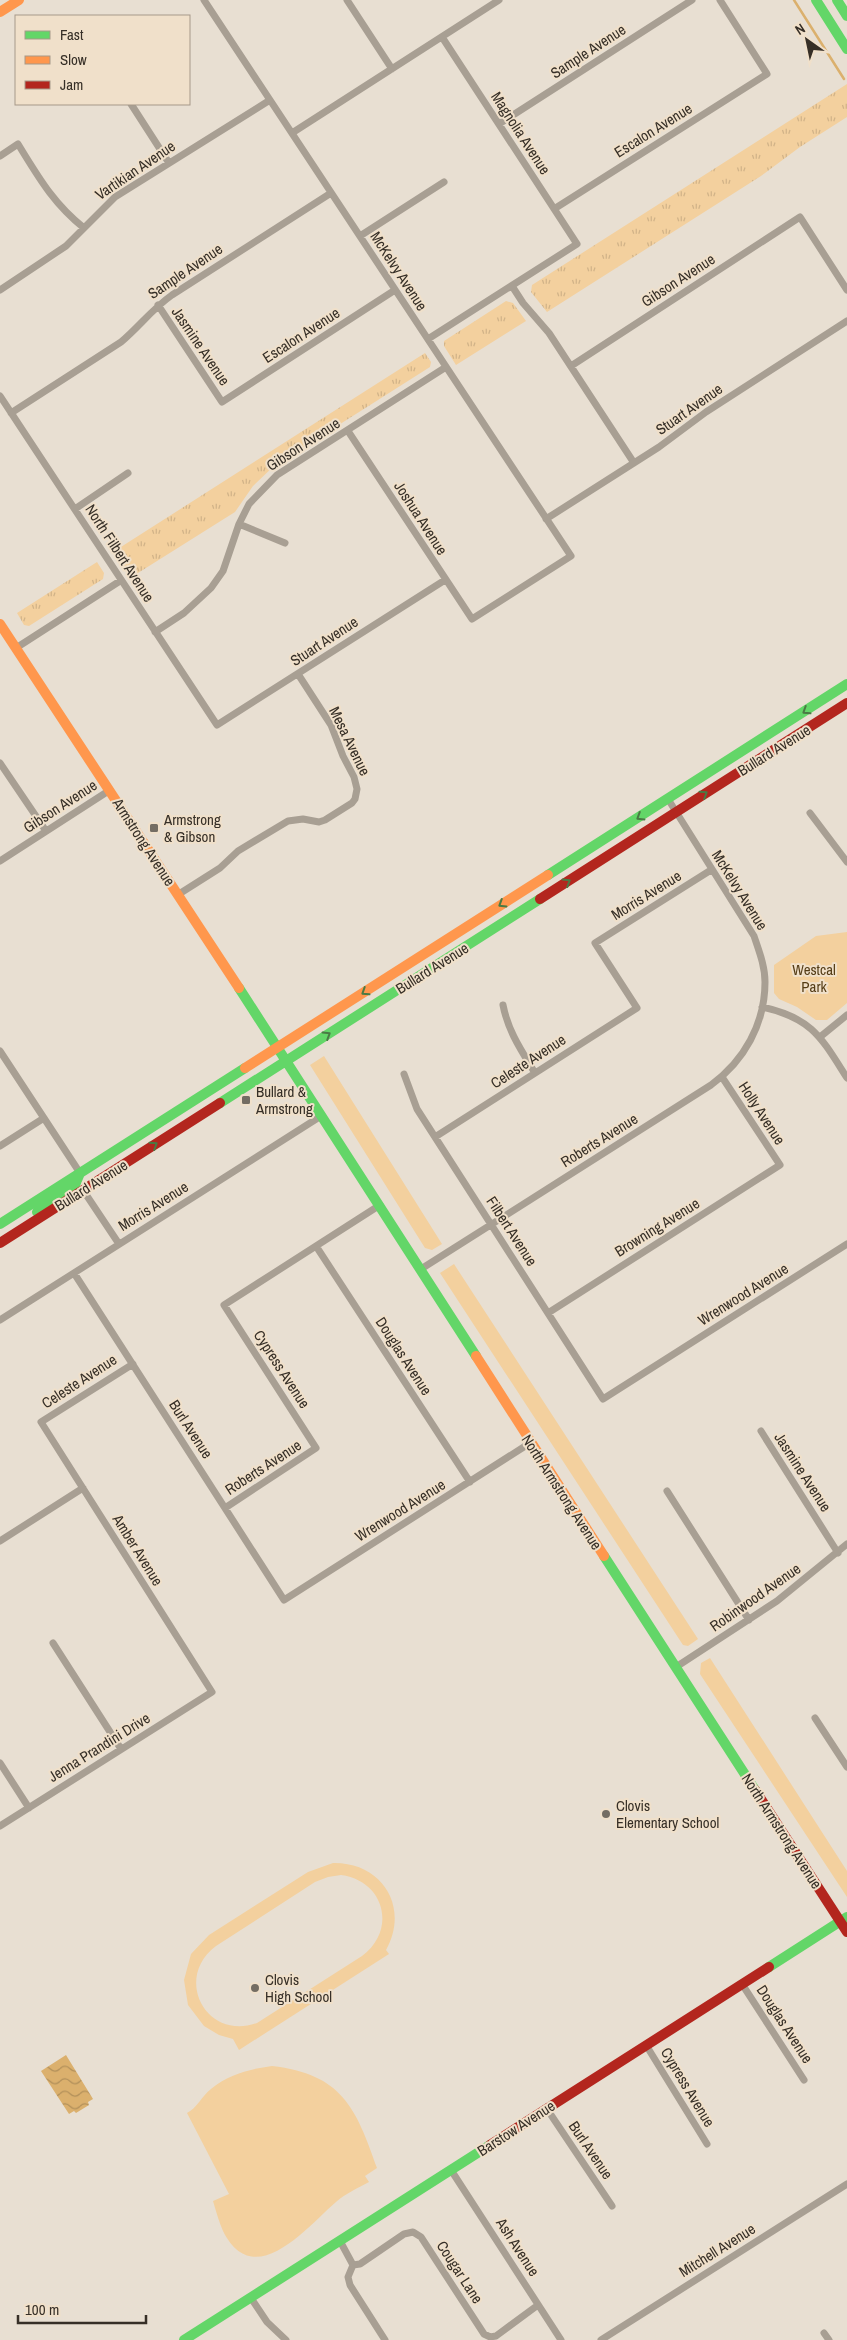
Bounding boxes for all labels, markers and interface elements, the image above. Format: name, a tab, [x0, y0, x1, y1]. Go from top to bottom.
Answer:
legend	[15, 15, 190, 105]
north arrow	[782, 15, 832, 65]
street label: Sample Avenue	[546, 19, 630, 83]
text: N	[792, 19, 808, 39]
text: Fast	[60, 24, 84, 45]
text: Slow	[60, 49, 87, 70]
text: Jam	[60, 74, 83, 95]
street label: Magnolia Avenue	[486, 88, 556, 179]
street label: Escalon Avenue	[610, 98, 696, 162]
street label: Vartikian Avenue	[91, 135, 179, 205]
street label: McKelvy Avenue	[365, 227, 433, 315]
street label: Sample Avenue	[143, 238, 227, 304]
street label: Gibson Avenue	[637, 248, 719, 312]
street label: Escalon Avenue	[258, 302, 344, 368]
street label: Jasmine Avenue	[167, 303, 235, 390]
street label: Stuart Avenue	[651, 378, 727, 440]
street label: Gibson Avenue	[262, 412, 344, 476]
street label: Joshua Avenue	[389, 477, 453, 559]
street label: North Filbert Avenue	[81, 500, 160, 606]
street label: Stuart Avenue	[286, 611, 362, 671]
street label: Mesa Avenue	[324, 703, 376, 779]
one-way arrow	[802, 704, 811, 714]
street label: Bullard Avenue	[733, 719, 815, 781]
street label: Gibson Avenue	[19, 774, 101, 838]
one-way arrow	[699, 791, 708, 800]
street label: Armstrong Avenue	[107, 793, 180, 890]
place label: Armstrong & Gibson	[163, 809, 221, 847]
one-way arrow	[636, 811, 645, 820]
marker: Armstrong & Gibson	[148, 822, 160, 834]
street label: McKelvy Avenue	[707, 846, 773, 934]
street label: Morris Avenue	[607, 865, 685, 925]
one-way arrow	[562, 878, 571, 888]
one-way arrow	[499, 898, 508, 908]
street label: Bullard Avenue	[391, 937, 473, 999]
park label: Westcal Park	[792, 959, 836, 997]
one-way arrow	[362, 985, 371, 995]
street label: Celeste Avenue	[486, 1029, 570, 1093]
one-way arrow	[321, 1031, 330, 1041]
street label: Holly Avenue	[734, 1077, 790, 1149]
place label: Bullard & Armstrong	[255, 1081, 313, 1119]
marker: Bullard & Armstrong	[240, 1094, 252, 1106]
street label: Roberts Avenue	[556, 1108, 642, 1172]
one-way arrow	[148, 1142, 157, 1152]
street label: Bullard Avenue	[50, 1154, 132, 1216]
street label: Morris Avenue	[114, 1176, 192, 1236]
street label: Filbert Avenue	[482, 1192, 542, 1270]
street label: Browning Avenue	[611, 1193, 703, 1261]
street label: Wrenwood Avenue	[694, 1258, 792, 1330]
street label: Douglas Avenue	[371, 1313, 437, 1399]
street label: Cypress Avenue	[249, 1326, 315, 1412]
street label: Celeste Avenue	[37, 1349, 121, 1413]
street label: Burl Avenue	[164, 1396, 218, 1463]
street label: Jasmine Avenue	[769, 1428, 837, 1516]
street label: North Armstrong Avenue	[517, 1430, 607, 1554]
street label: Roberts Avenue	[221, 1434, 305, 1500]
street label: Wrenwood Avenue	[351, 1474, 449, 1546]
street label: Amber Avenue	[107, 1509, 168, 1590]
street label: Robinwood Avenue	[705, 1558, 805, 1636]
street label: Jenna Prandini Drive	[44, 1707, 154, 1787]
street label: North Armstrong Avenue	[737, 1769, 827, 1893]
place label: Clovis Elementary School	[616, 1795, 719, 1833]
marker: Clovis Elementary School	[600, 1808, 612, 1820]
place label: Clovis High School	[265, 1969, 332, 2007]
street label: Douglas Avenue	[752, 1981, 818, 2067]
marker: Clovis High School	[249, 1982, 261, 1994]
street label: Cypress Avenue	[656, 2043, 720, 2131]
street label: Barstow Avenue	[473, 2095, 559, 2161]
street label: Burl Avenue	[564, 2117, 618, 2183]
street label: Ash Avenue	[491, 2213, 545, 2280]
street label: Mitchell Avenue	[675, 2218, 759, 2282]
street label: Cougar Lane	[432, 2236, 488, 2308]
scale bar	[18, 2292, 145, 2324]
text: 100 m	[25, 2299, 59, 2320]

